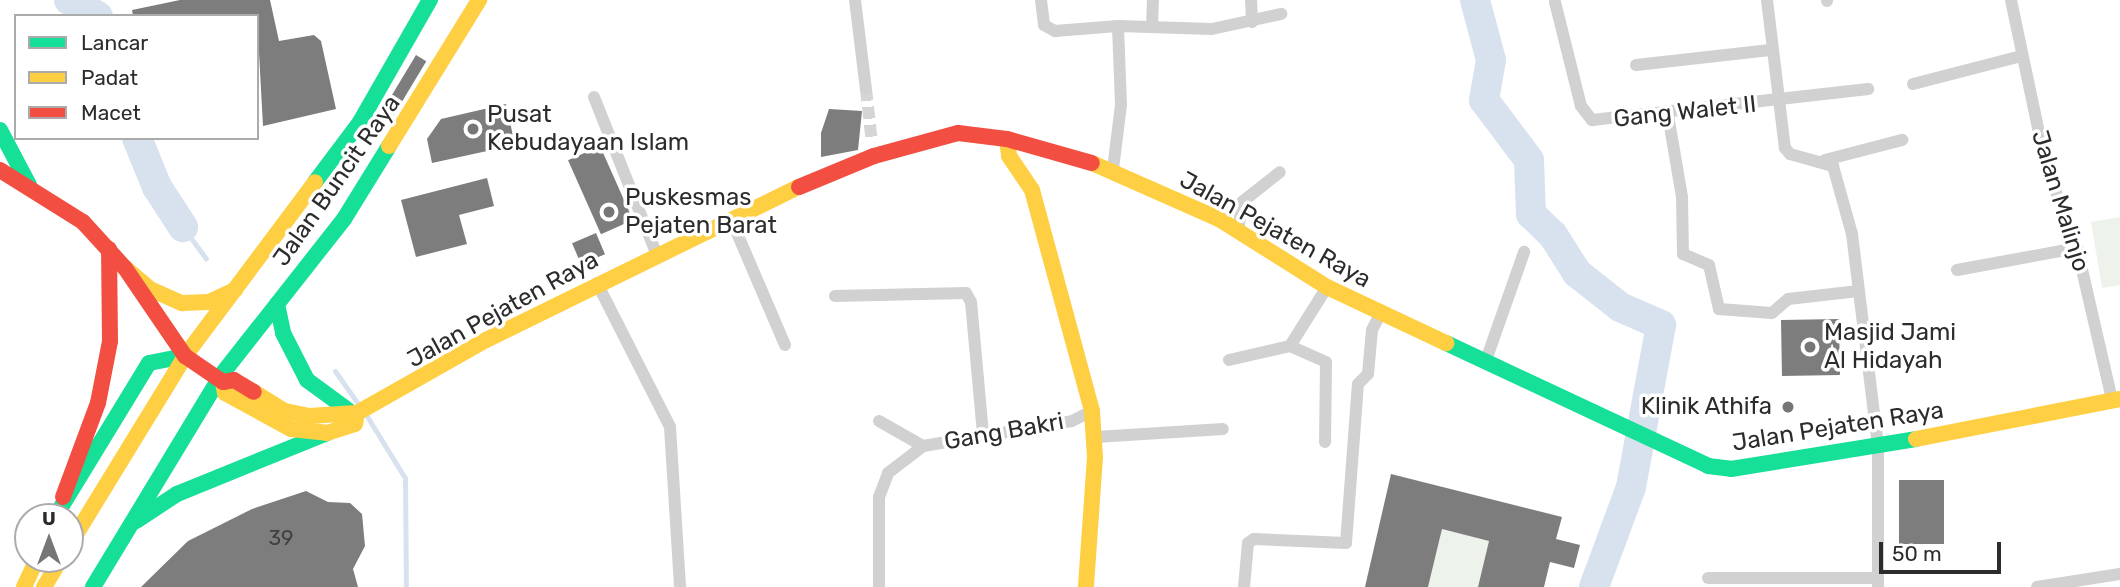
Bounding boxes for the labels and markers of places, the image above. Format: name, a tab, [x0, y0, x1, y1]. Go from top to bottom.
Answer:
place label: Pusat Kebudayaan Islam	[487, 101, 689, 157]
marker: Pusat Kebudayaan Islam	[465, 121, 481, 137]
place label: Puskesmas Pejaten Barat	[625, 184, 777, 240]
marker: Puskesmas Pejaten Barat	[599, 202, 619, 222]
place label: Masjid Jami Al Hidayah	[1824, 319, 1956, 375]
marker: Masjid Jami Al Hidayah	[1802, 339, 1818, 355]
place label: Klinik Athifa	[1640, 393, 1772, 421]
marker: Klinik Athifa	[1778, 397, 1798, 417]

